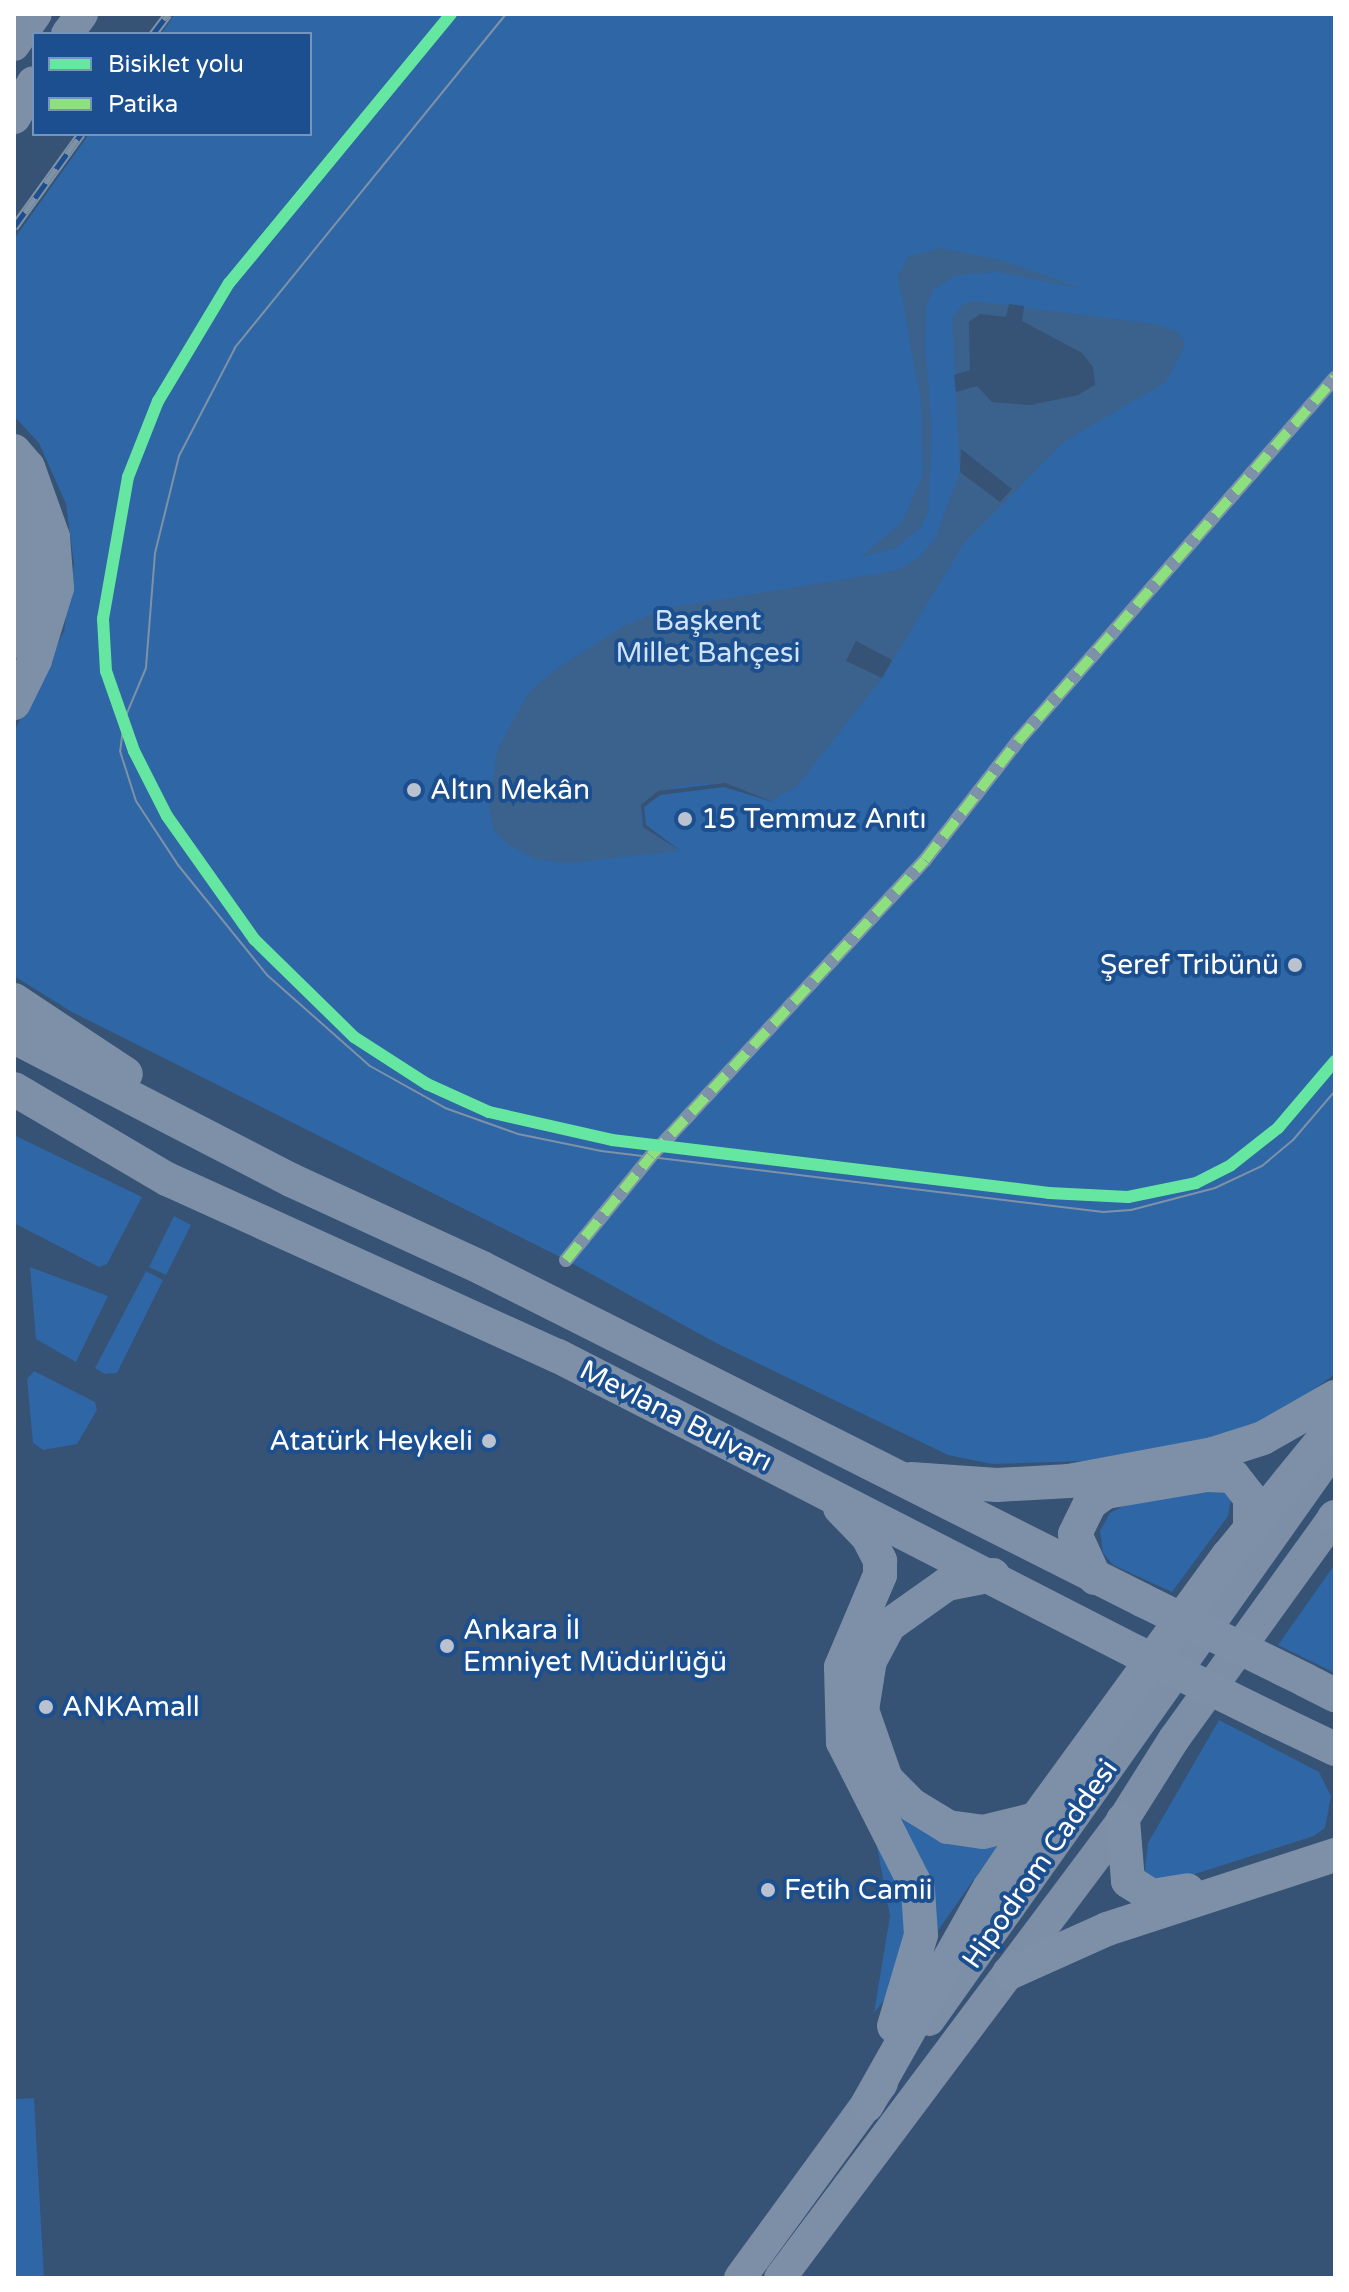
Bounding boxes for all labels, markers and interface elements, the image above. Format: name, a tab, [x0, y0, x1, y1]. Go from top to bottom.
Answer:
legend	[32, 32, 312, 136]
text: Bisiklet yolu	[108, 50, 244, 79]
text: Patika	[108, 90, 178, 119]
park label: Başkent Millet Bahçesi	[616, 604, 800, 670]
place label: Altın Mekân	[430, 773, 590, 807]
marker: Altın Mekân	[405, 781, 423, 799]
place label: 15 Temmuz Anıtı	[701, 802, 927, 836]
marker: 15 Temmuz Anıtı	[676, 810, 694, 828]
place label: Şeref Tribünü	[1100, 948, 1279, 982]
marker: Şeref Tribünü	[1286, 956, 1304, 974]
street label: Mevlana Bulvarı	[574, 1353, 778, 1479]
place label: Atatürk Heykeli	[269, 1424, 473, 1458]
marker: Atatürk Heykeli	[480, 1432, 498, 1450]
place label: Ankara İl Emniyet Müdürlüğü	[463, 1613, 727, 1679]
marker: Ankara İl Emniyet Müdürlüğü	[438, 1637, 456, 1655]
place label: ANKAmall	[62, 1690, 200, 1724]
marker: ANKAmall	[37, 1698, 55, 1716]
street label: Hipodrom Caddesi	[955, 1753, 1125, 1975]
place label: Fetih Camii	[784, 1873, 933, 1907]
marker: Fetih Camii	[759, 1881, 777, 1899]

